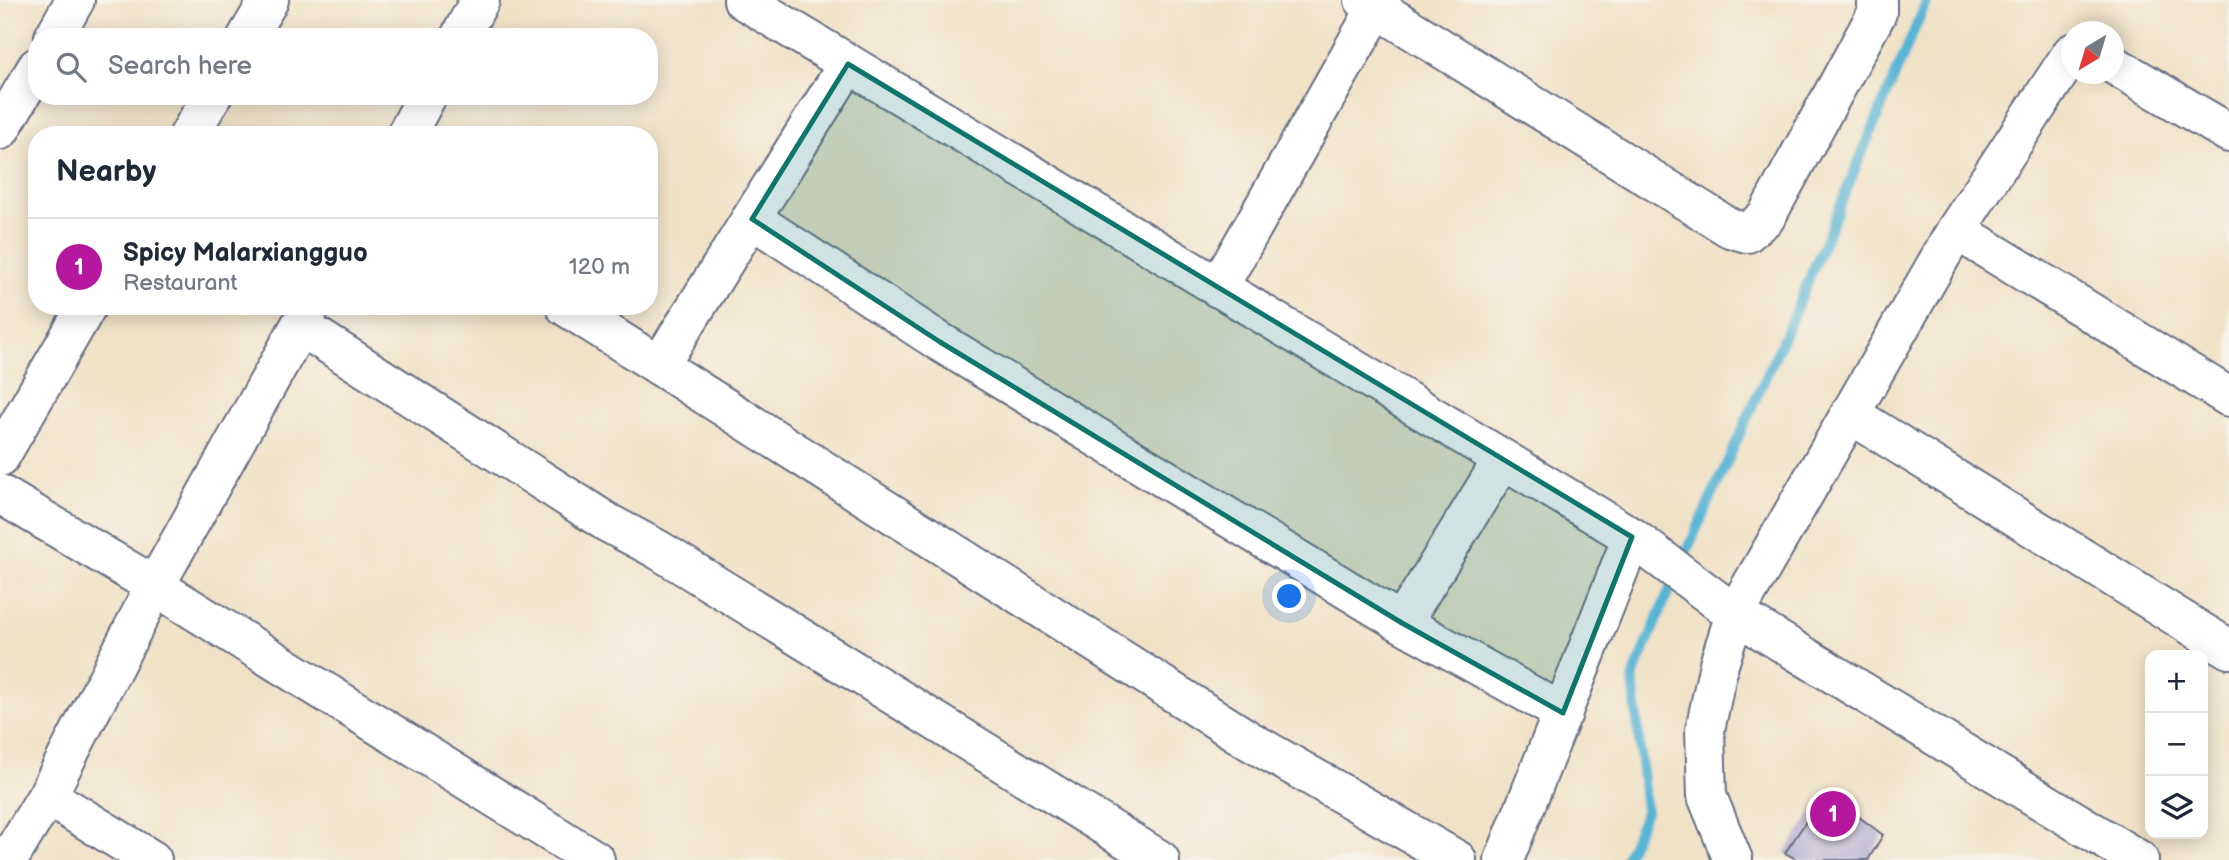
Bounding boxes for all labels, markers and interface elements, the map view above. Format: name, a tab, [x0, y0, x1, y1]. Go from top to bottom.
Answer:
north arrow	[2061, 21, 2124, 84]
search box	[28, 28, 658, 105]
icon: search	[52, 48, 90, 86]
text: Search here	[108, 51, 252, 82]
text: Nearby	[56, 154, 156, 190]
text: Spicy Malarxiangguo	[123, 238, 368, 269]
text: 1	[74, 253, 84, 281]
text: 120 m	[569, 253, 630, 281]
text: Restaurant	[123, 269, 237, 297]
your location	[1272, 579, 1306, 613]
map controls	[2145, 650, 2208, 839]
button: +	[2145, 650, 2208, 713]
button: −	[2145, 713, 2208, 776]
button: layers	[2145, 776, 2208, 839]
pin: 1	[1810, 788, 1856, 840]

